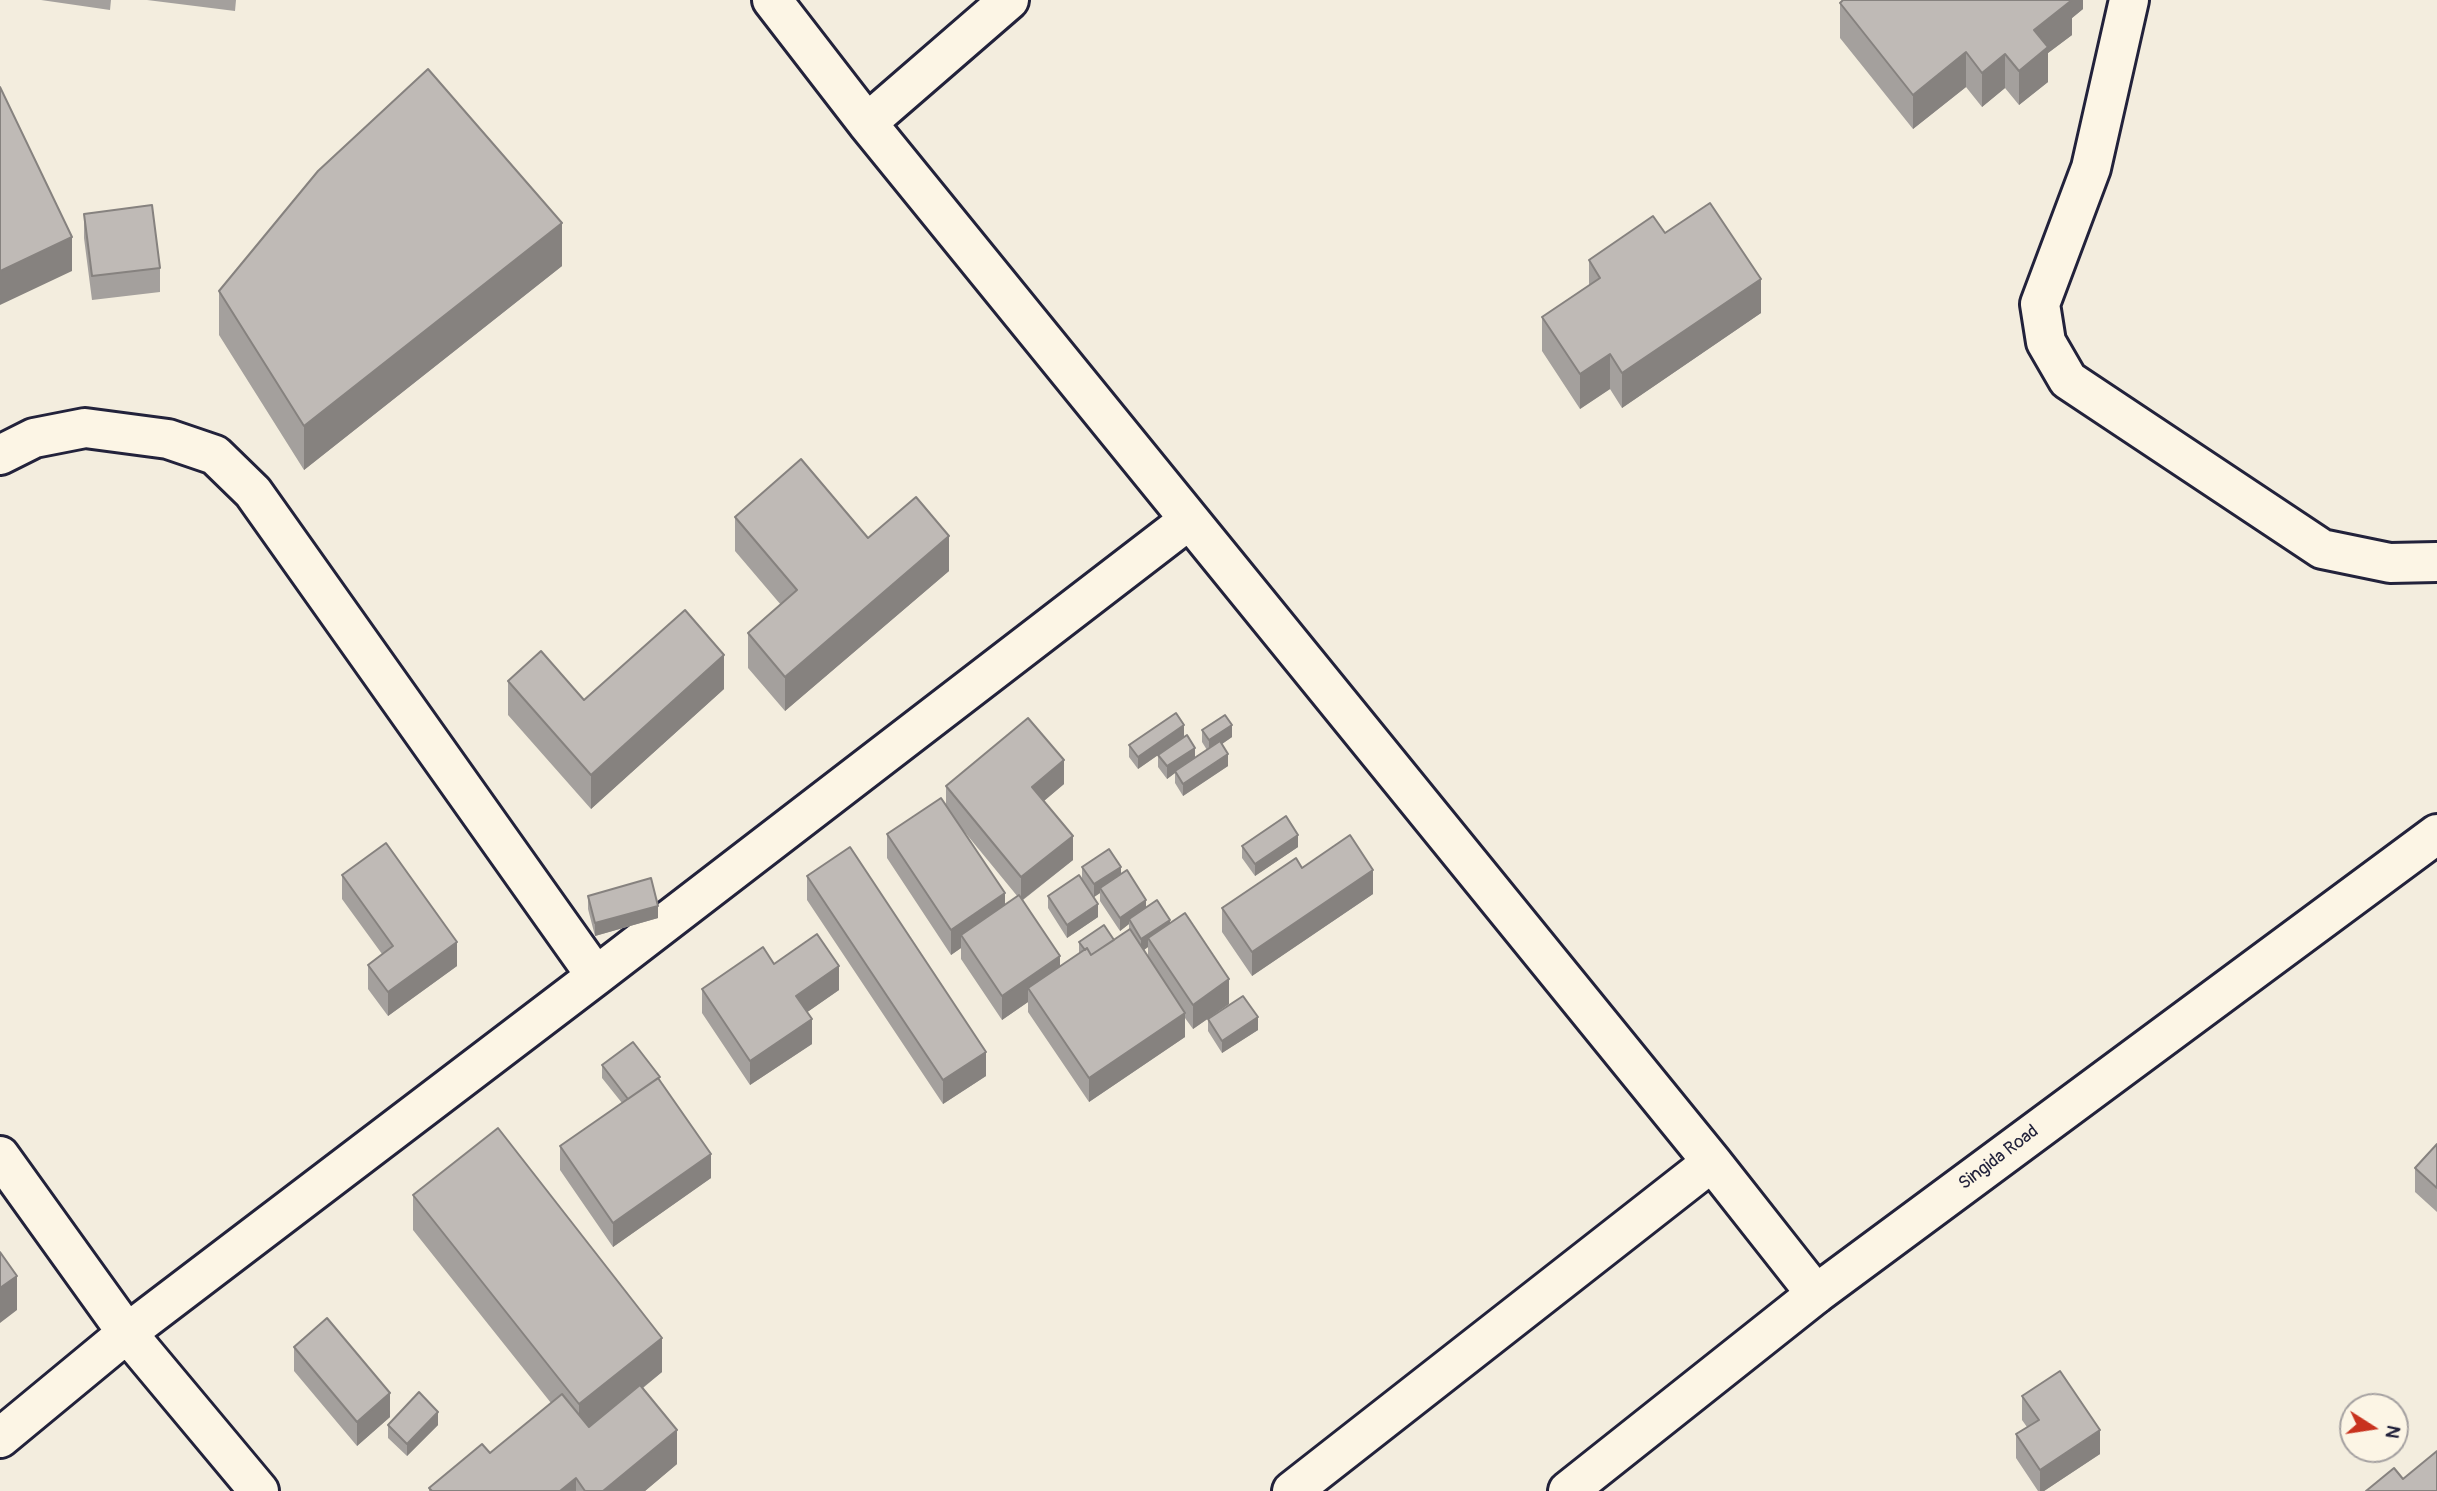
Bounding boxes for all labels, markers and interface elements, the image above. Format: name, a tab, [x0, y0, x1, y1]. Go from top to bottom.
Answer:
street label: Singida Road	[1955, 1121, 2043, 1195]
north arrow	[2339, 1393, 2409, 1463]
text: N	[2380, 1423, 2406, 1441]

